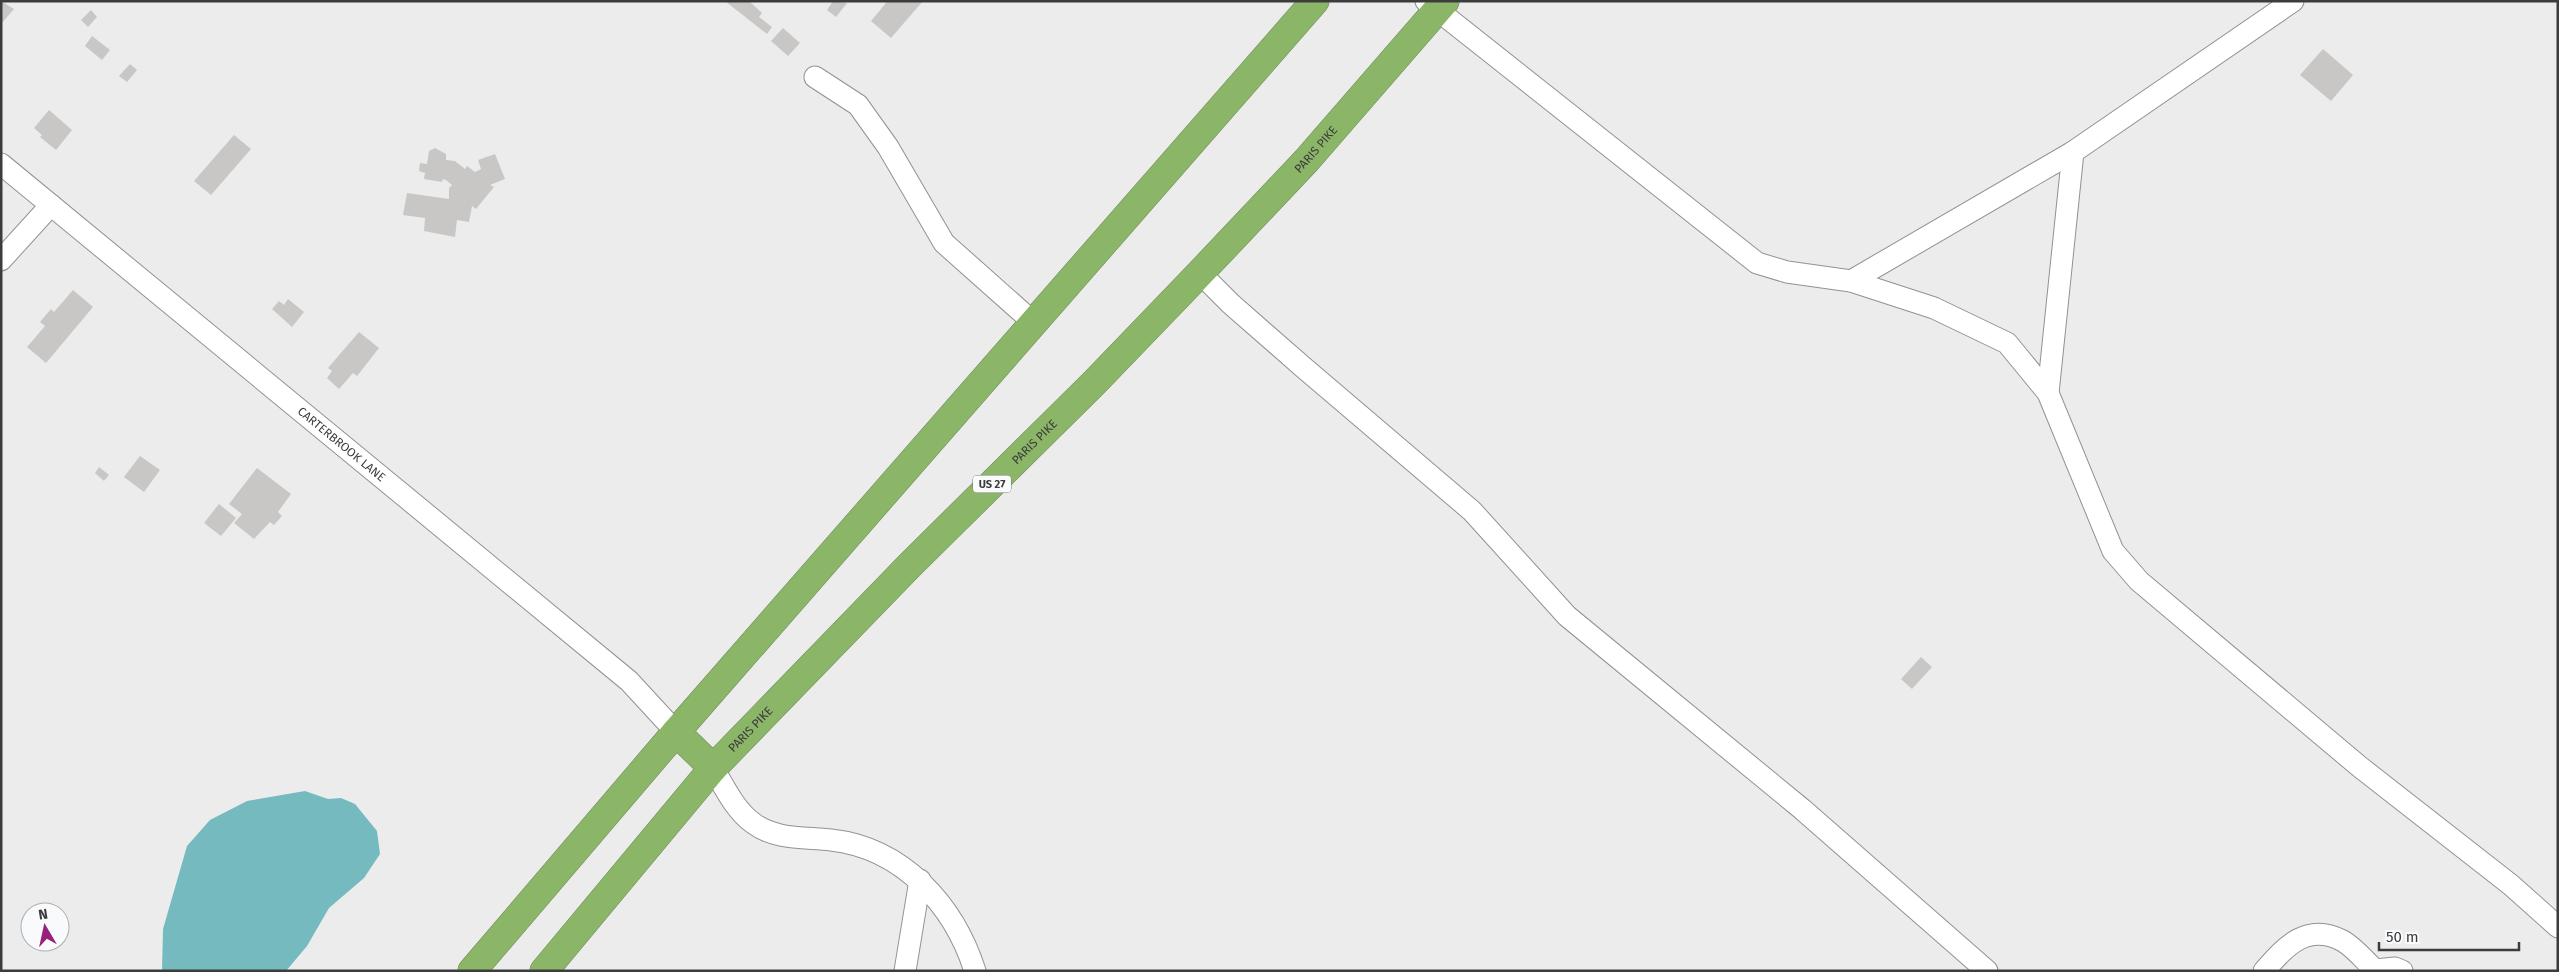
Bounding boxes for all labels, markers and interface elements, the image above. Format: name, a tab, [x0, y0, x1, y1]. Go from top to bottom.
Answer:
street label: PARIS PIKE	[1292, 123, 1340, 176]
street label: CARTERBROOK LANE	[295, 404, 388, 484]
street label: PARIS PIKE	[1009, 417, 1060, 467]
road number: US 27	[973, 476, 1011, 492]
street label: PARIS PIKE	[725, 704, 776, 755]
north arrow	[20, 902, 70, 952]
text: N	[37, 906, 49, 924]
scale bar	[2379, 920, 2519, 952]
text: 50 m	[2386, 928, 2419, 946]

